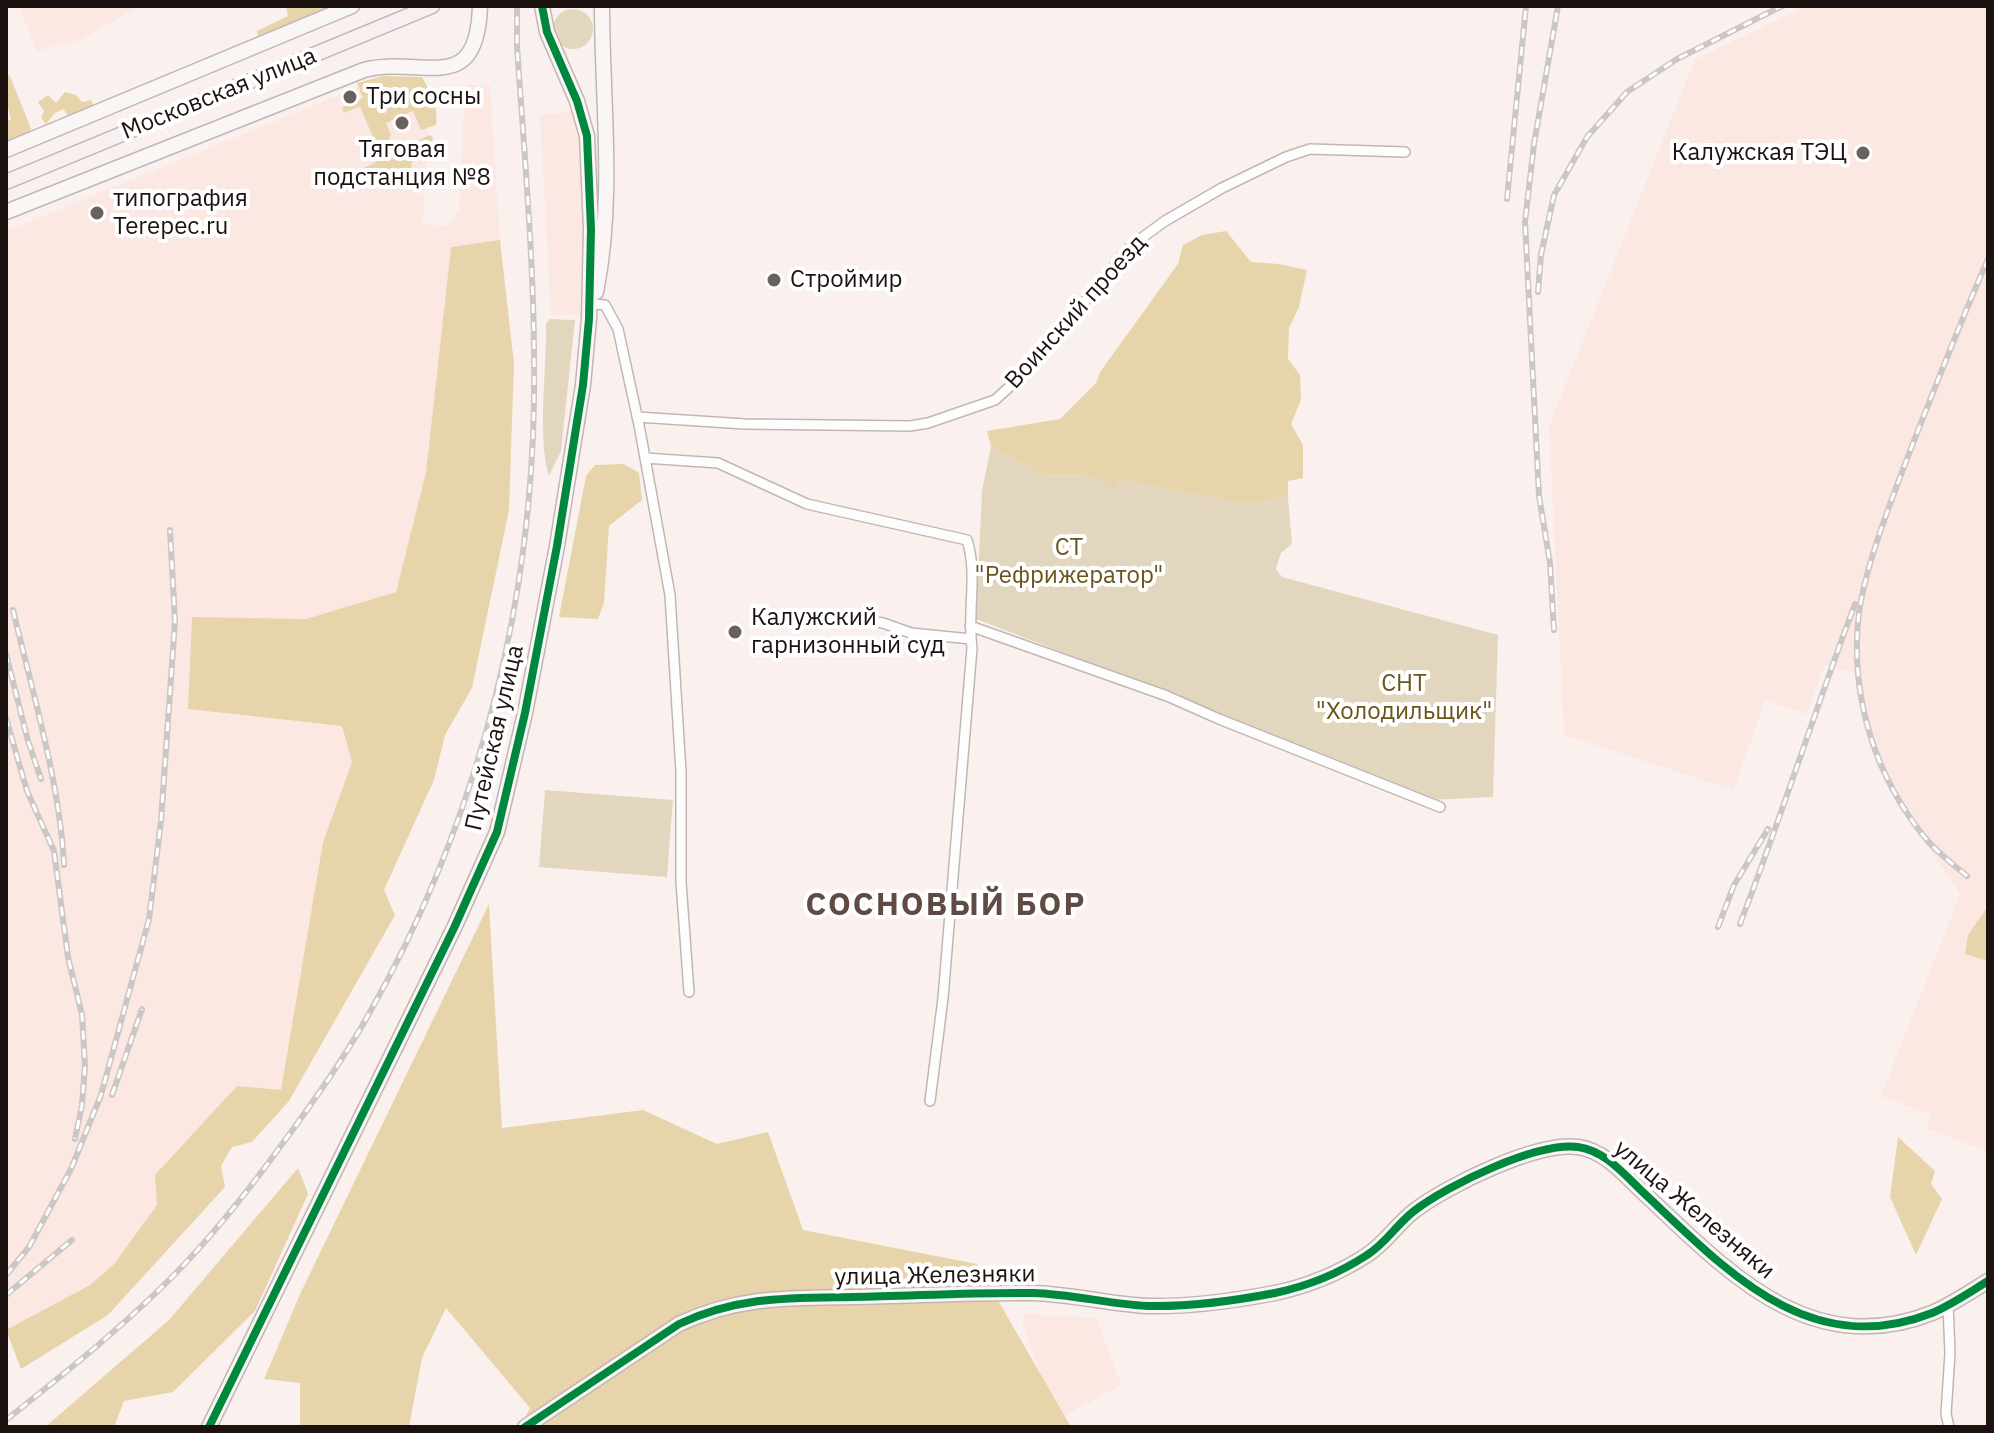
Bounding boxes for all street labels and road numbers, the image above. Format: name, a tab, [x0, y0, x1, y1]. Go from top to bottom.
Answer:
street label: Московская улица	[117, 42, 321, 146]
street label: Воинский проезд	[999, 229, 1153, 395]
street label: Путейская улица	[460, 642, 530, 834]
street label: улица Железняки	[1608, 1134, 1780, 1286]
street label: улица Железняки	[834, 1260, 1036, 1292]

